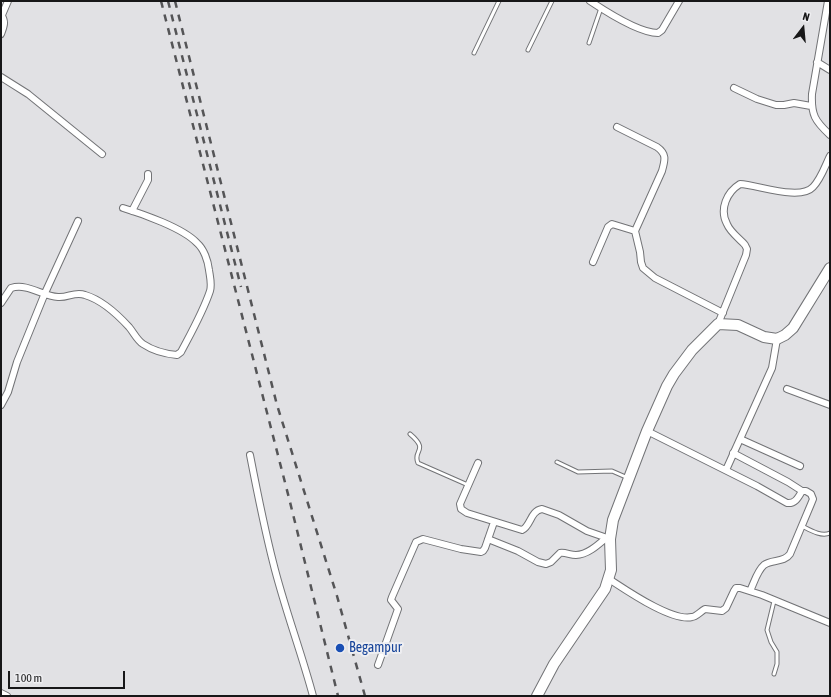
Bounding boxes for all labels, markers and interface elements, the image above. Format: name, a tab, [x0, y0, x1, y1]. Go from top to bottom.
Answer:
north arrow	[783, 8, 823, 48]
text: N	[802, 10, 811, 23]
place label: Begampur	[349, 640, 402, 656]
marker: Begampur	[334, 642, 346, 654]
scale bar	[10, 663, 127, 689]
text: 100 m	[15, 671, 42, 685]

